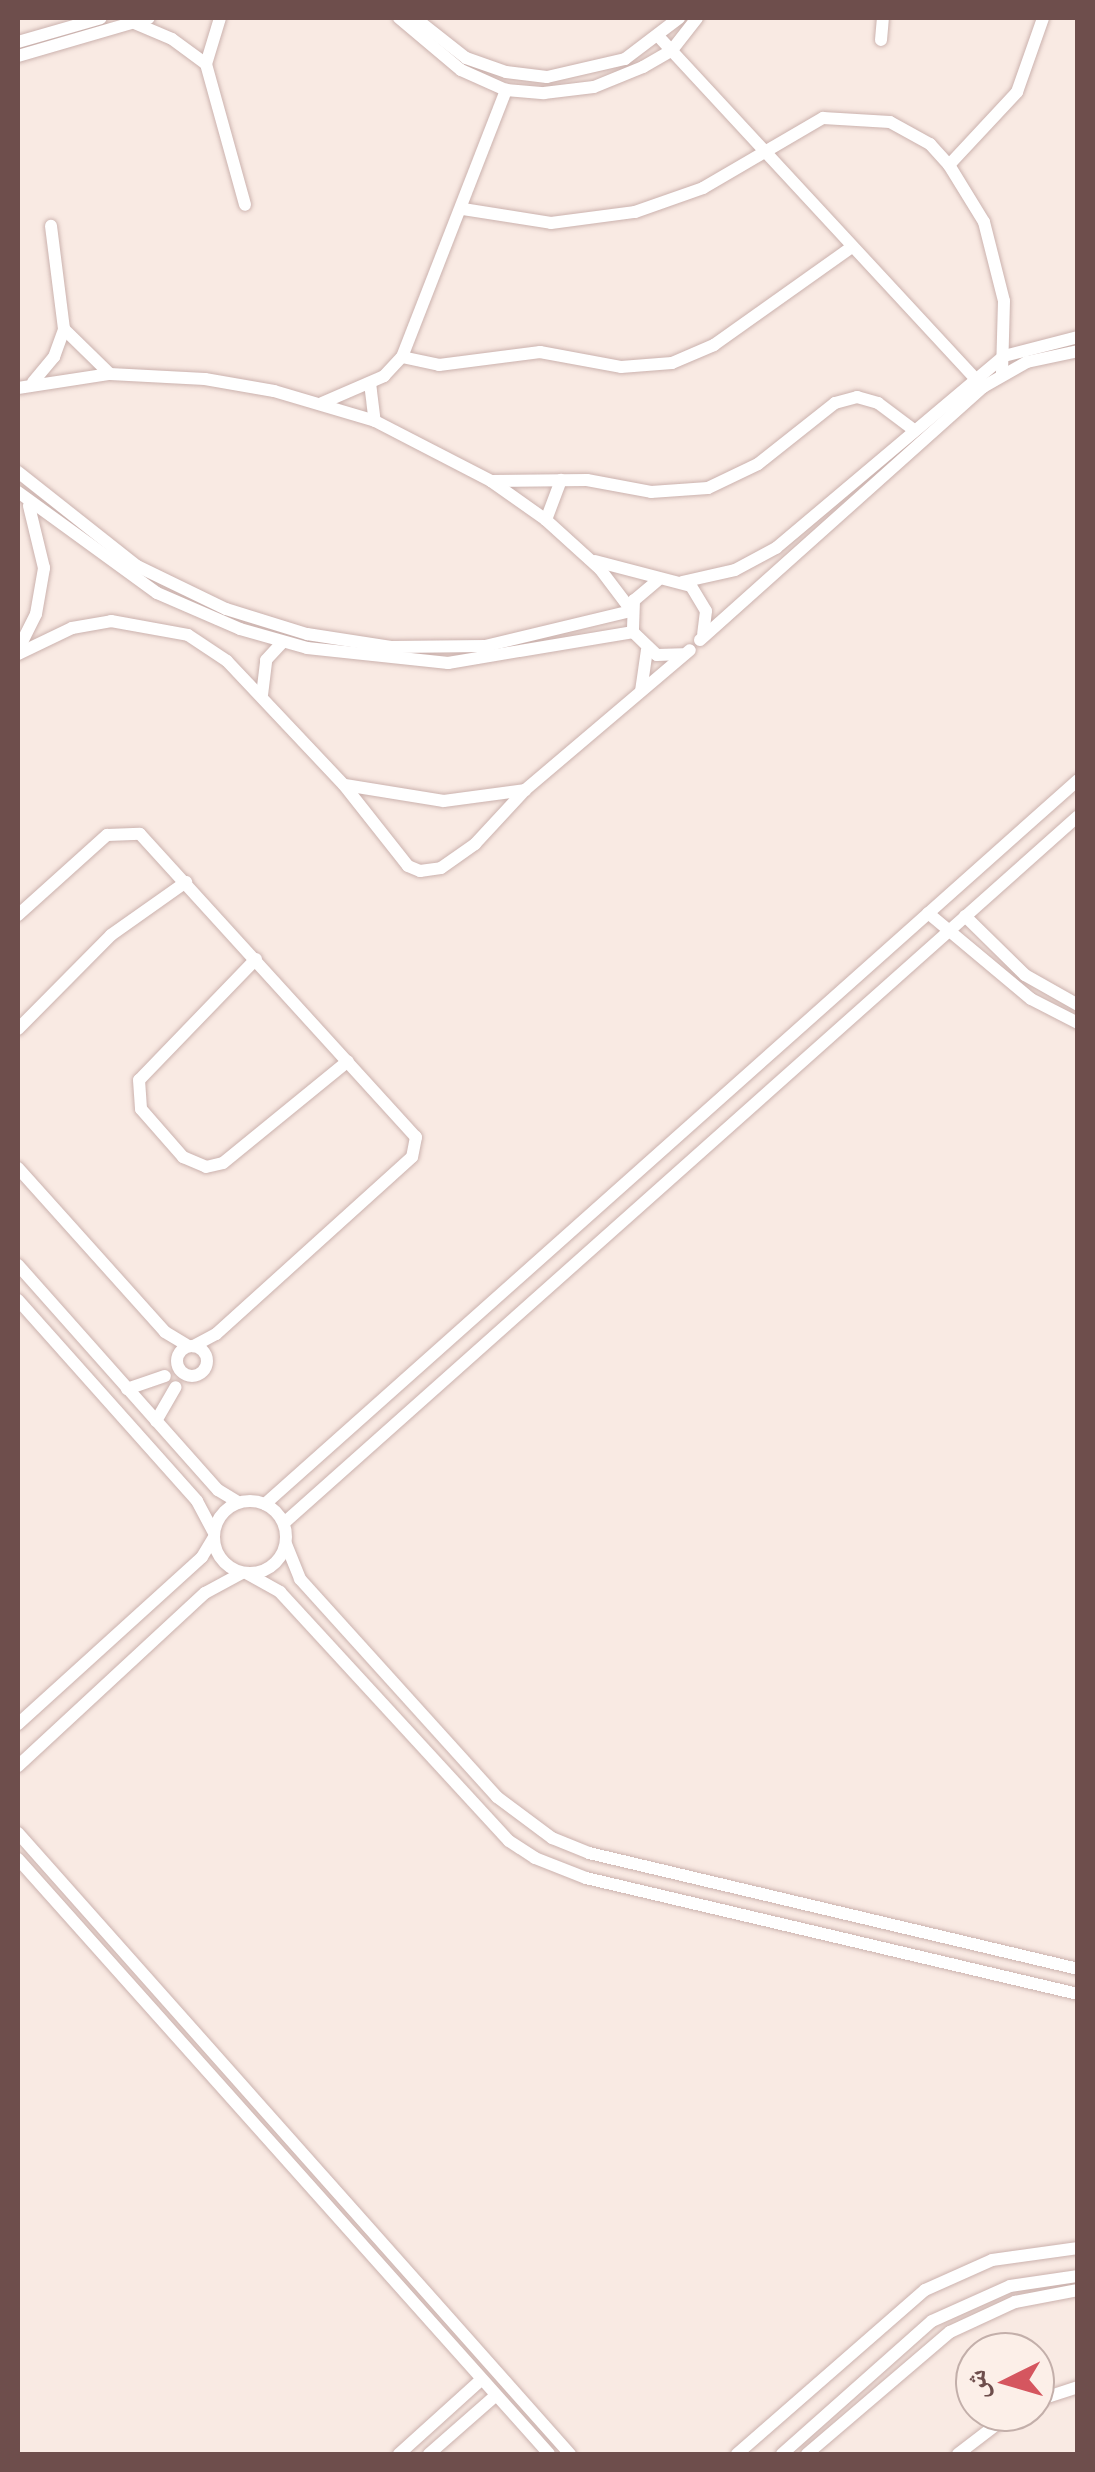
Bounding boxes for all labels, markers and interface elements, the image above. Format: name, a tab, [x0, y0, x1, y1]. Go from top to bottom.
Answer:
north arrow	[955, 2332, 1055, 2432]
text: ش	[957, 2368, 997, 2401]

